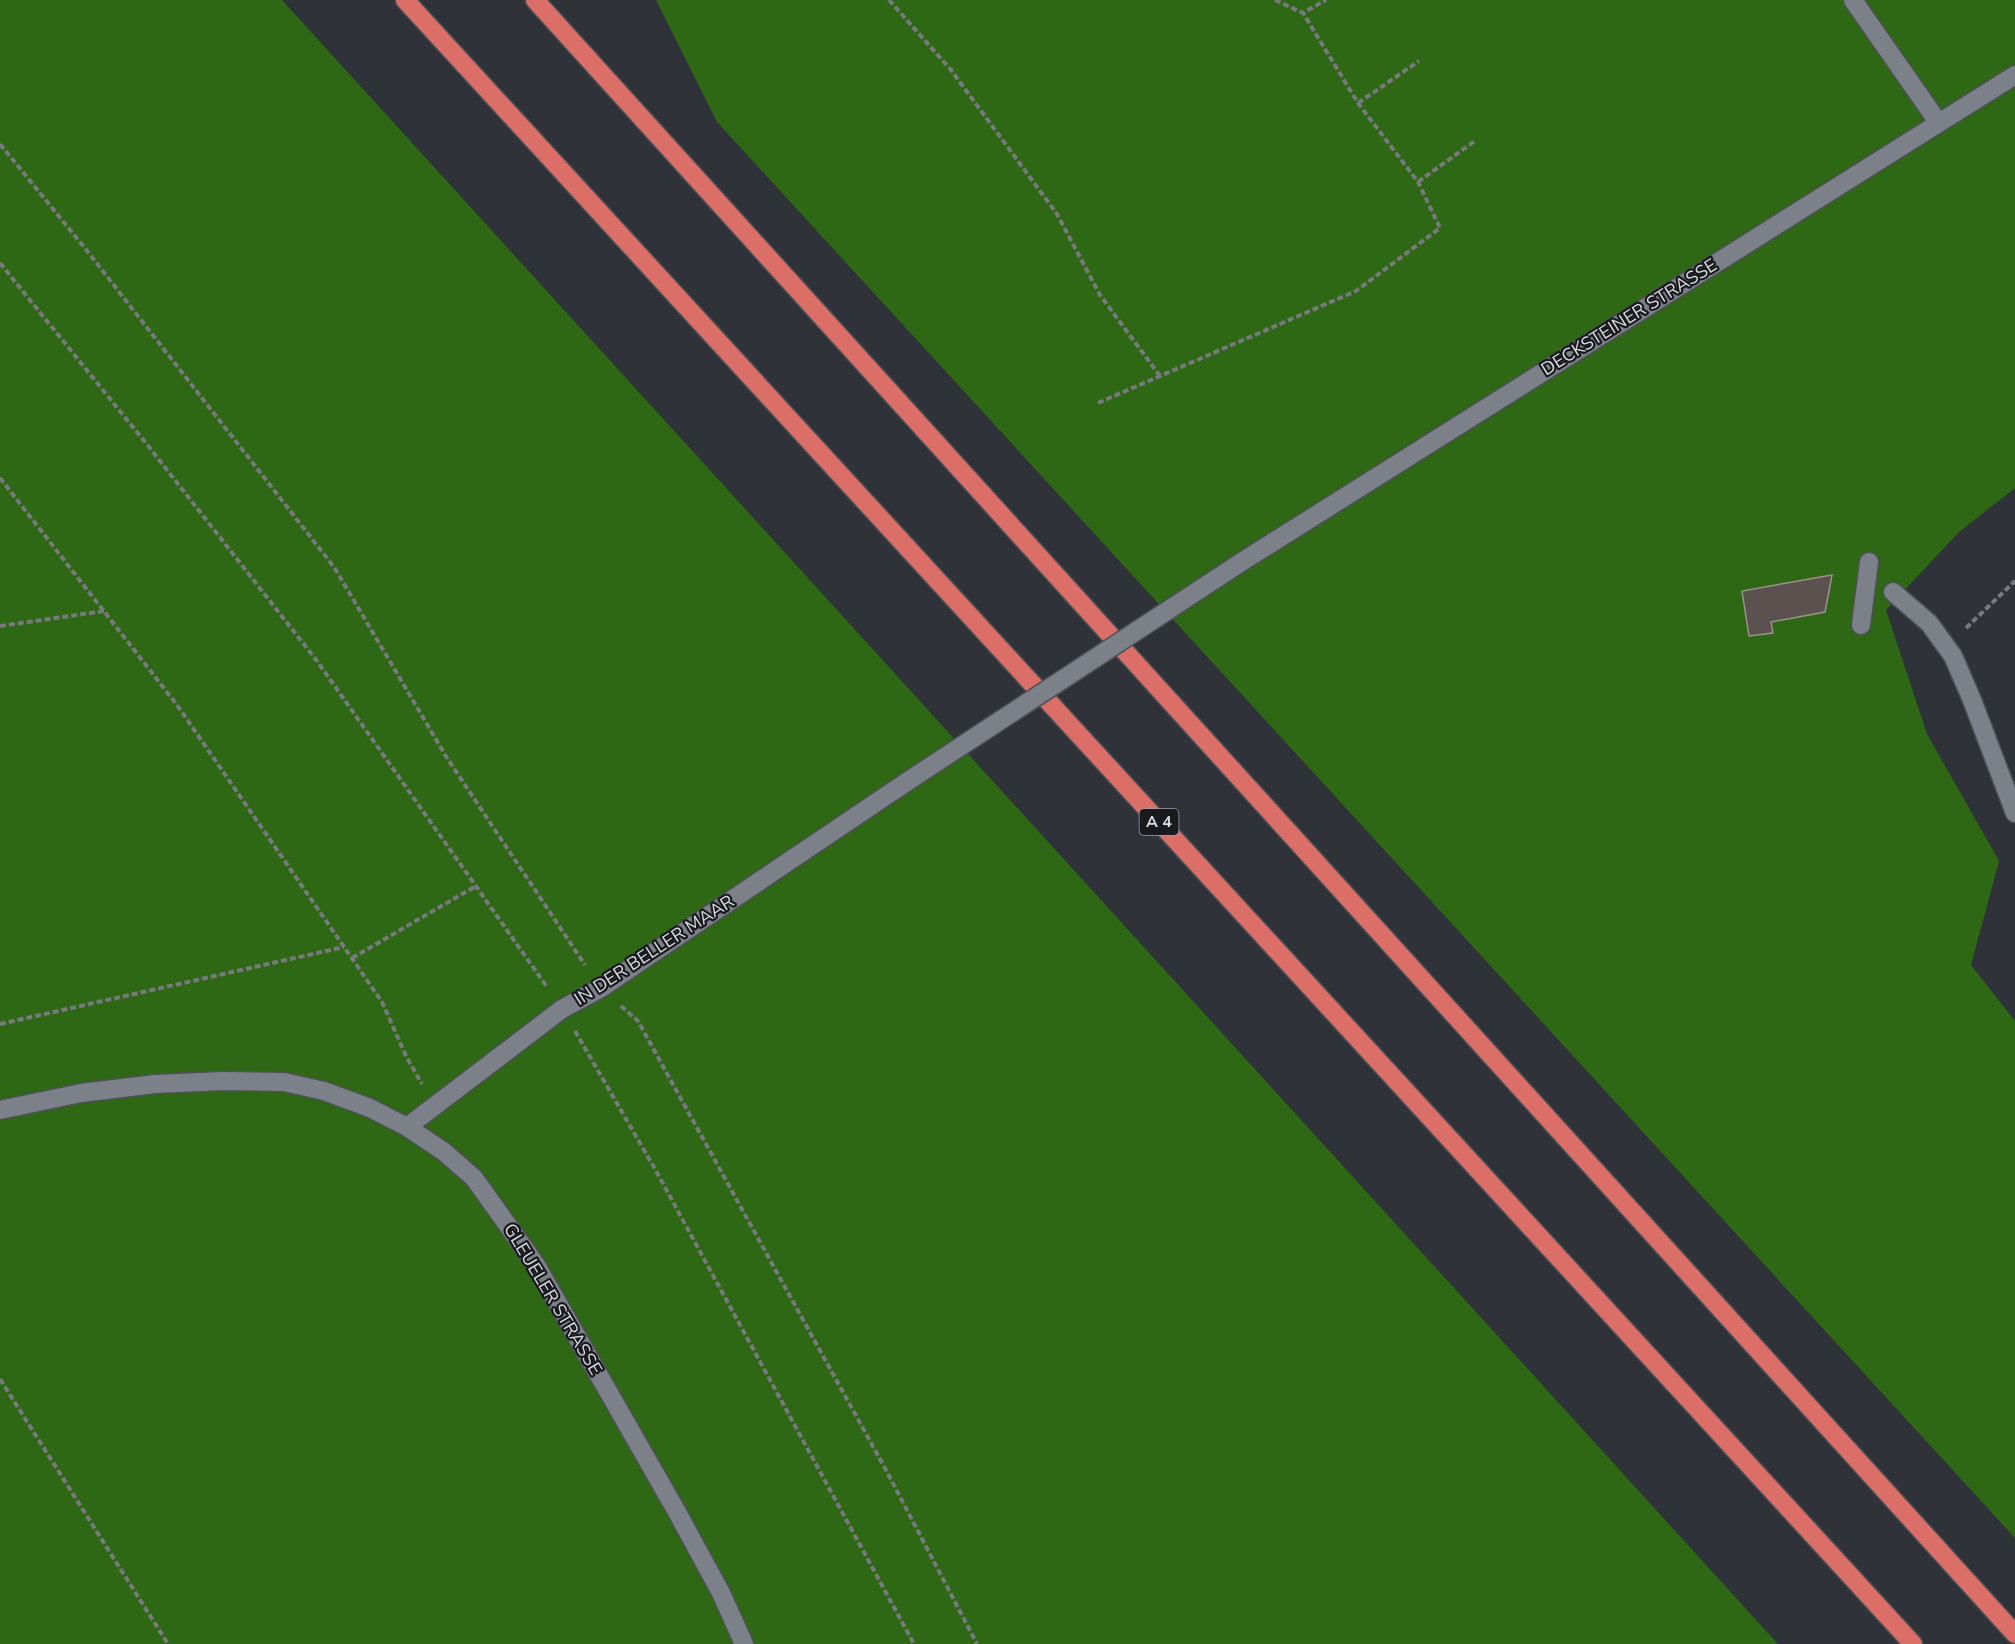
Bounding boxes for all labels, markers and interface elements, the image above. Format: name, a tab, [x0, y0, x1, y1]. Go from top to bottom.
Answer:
street label: DECKSTEINER STRASSE	[1537, 253, 1721, 381]
road number: A 4	[1140, 809, 1178, 835]
street label: IN DER BELLER MAAR	[569, 889, 739, 1011]
street label: GLEUELER STRASSE	[498, 1219, 608, 1379]

